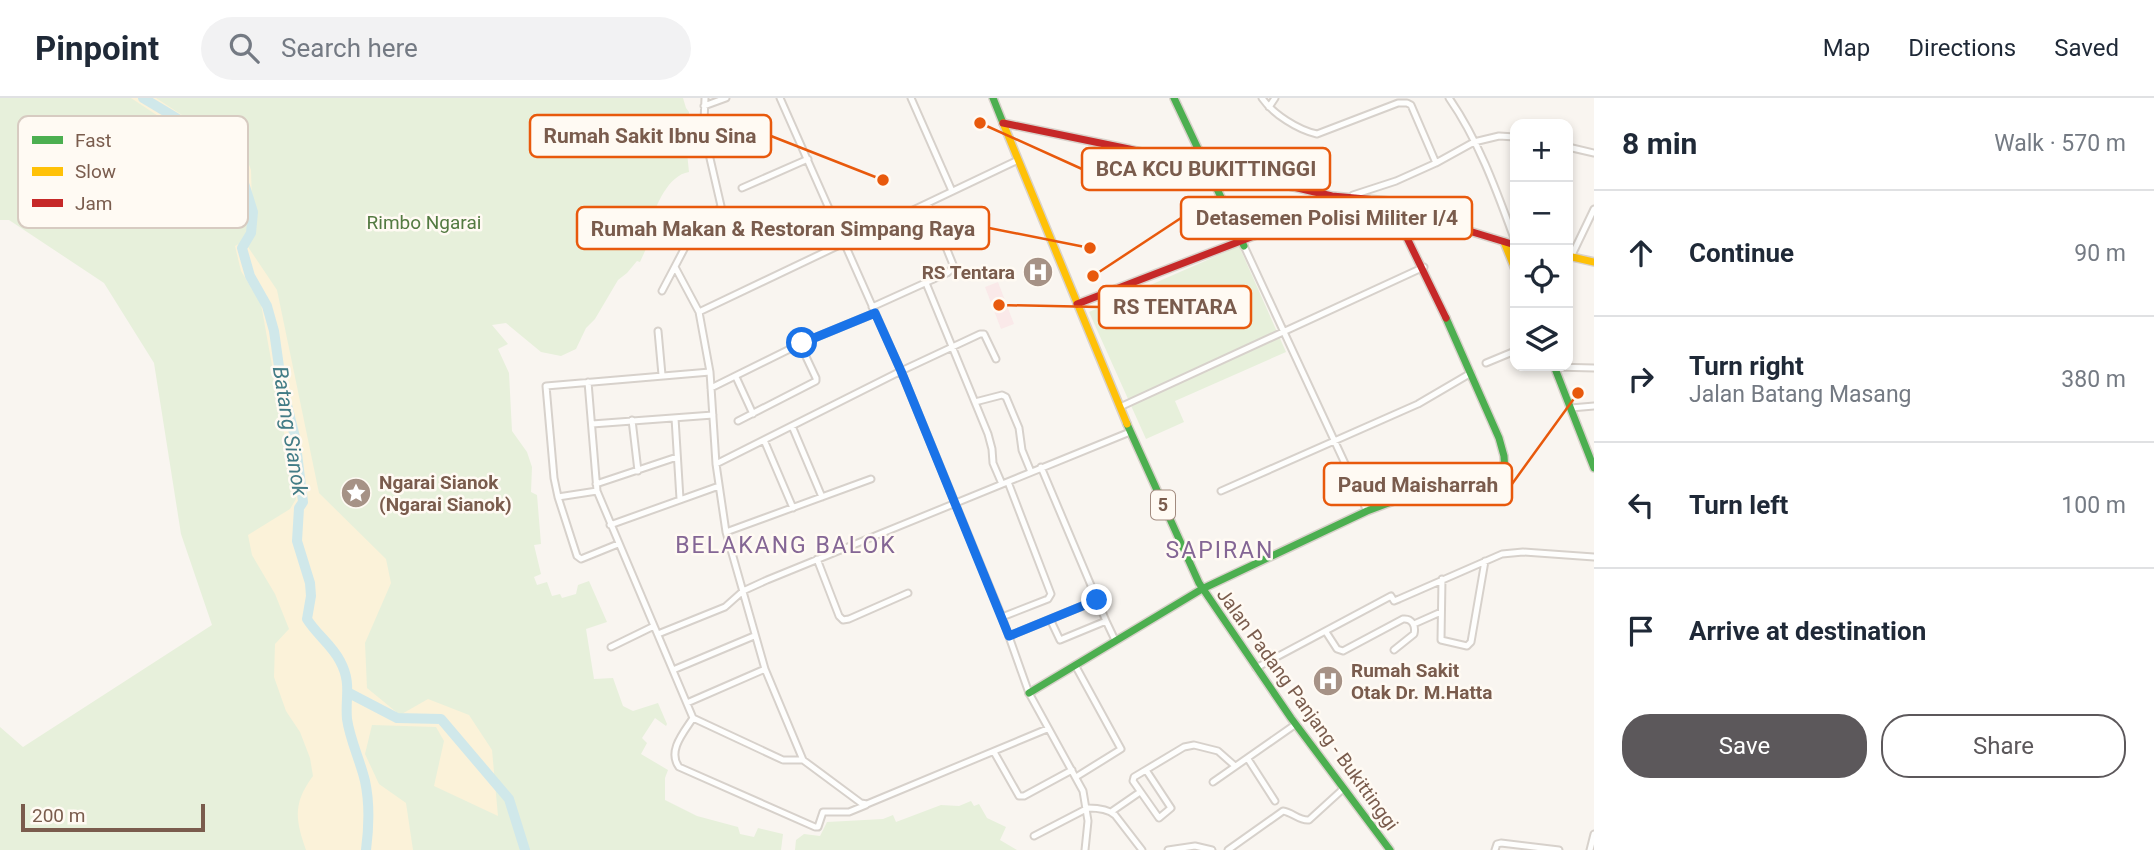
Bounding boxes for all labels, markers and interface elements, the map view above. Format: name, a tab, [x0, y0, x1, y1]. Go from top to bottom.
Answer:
search box	[201, 17, 691, 80]
text: Pinpoint	[35, 29, 159, 68]
icon: search	[225, 29, 263, 67]
text: Search here	[281, 33, 418, 63]
text: Map	[1823, 34, 1870, 62]
text: Directions	[1908, 34, 2016, 62]
text: Saved	[2054, 34, 2119, 62]
callout: Rumah Sakit Ibnu Sina	[530, 115, 771, 157]
legend	[18, 116, 248, 228]
map controls	[1510, 119, 1573, 371]
button: +	[1510, 119, 1573, 182]
text: Rumah Sakit Ibnu Sina	[543, 124, 757, 148]
text: 8 min	[1622, 126, 1697, 161]
text: Fast	[75, 129, 112, 152]
text: Walk · 570 m	[1994, 130, 2126, 157]
callout: BCA KCU BUKITTINGGI	[1082, 148, 1330, 190]
text: BCA KCU BUKITTINGGI	[1096, 157, 1316, 181]
text: Slow	[75, 160, 116, 183]
button: −	[1510, 182, 1573, 245]
text: Jam	[75, 192, 112, 215]
callout: Detasemen Polisi Militer I/4	[1181, 197, 1472, 239]
text: Detasemen Polisi Militer I/4	[1196, 206, 1458, 230]
callout: Rumah Makan & Restoran Simpang Raya	[577, 207, 989, 249]
park label: Rimbo Ngarai	[367, 211, 481, 234]
text: Rumah Makan & Restoran Simpang Raya	[591, 217, 975, 241]
icon: ahead	[1622, 234, 1660, 272]
text: Continue	[1689, 238, 1794, 268]
text: 90 m	[2074, 240, 2126, 267]
button: locate	[1510, 245, 1573, 308]
hospital icon: RS Tentara	[1021, 255, 1055, 289]
place label: RS Tentara	[922, 261, 1015, 284]
callout: RS TENTARA	[1099, 286, 1251, 328]
text: RS TENTARA	[1113, 295, 1238, 319]
button: layers	[1510, 308, 1573, 371]
route start	[786, 327, 817, 358]
text: Turn right	[1689, 351, 1804, 381]
icon: right	[1622, 360, 1660, 398]
water label: Batang Sianok	[268, 365, 312, 498]
text: 380 m	[2061, 366, 2126, 393]
text: Jalan Batang Masang	[1689, 381, 1912, 408]
callout: Paud Maisharrah	[1324, 463, 1512, 505]
place label: Ngarai Sianok (Ngarai Sianok)	[379, 471, 512, 516]
text: Paud Maisharrah	[1338, 473, 1498, 497]
place icon: Ngarai Sianok (Ngarai Sianok)	[339, 476, 373, 510]
icon: left	[1622, 486, 1660, 524]
text: Turn left	[1689, 490, 1788, 520]
road number: 5	[1151, 491, 1175, 520]
text: 100 m	[2061, 492, 2126, 519]
district label: BELAKANG BALOK	[675, 532, 897, 559]
district label: SAPIRAN	[1165, 537, 1275, 564]
route end	[1081, 584, 1112, 615]
street label: Jalan Padang Panjang - Bukittinggi	[1212, 584, 1403, 835]
icon: arrive	[1622, 612, 1660, 650]
text: Arrive at destination	[1689, 616, 1926, 646]
place label: Rumah Sakit Otak Dr. M.Hatta	[1351, 659, 1492, 704]
hospital icon: Rumah Sakit Otak Dr. M.Hatta	[1311, 664, 1345, 698]
button: Save	[1622, 714, 1867, 778]
button: Share	[1881, 714, 2126, 778]
scale bar	[21, 801, 205, 833]
text: 200 m	[32, 804, 85, 827]

